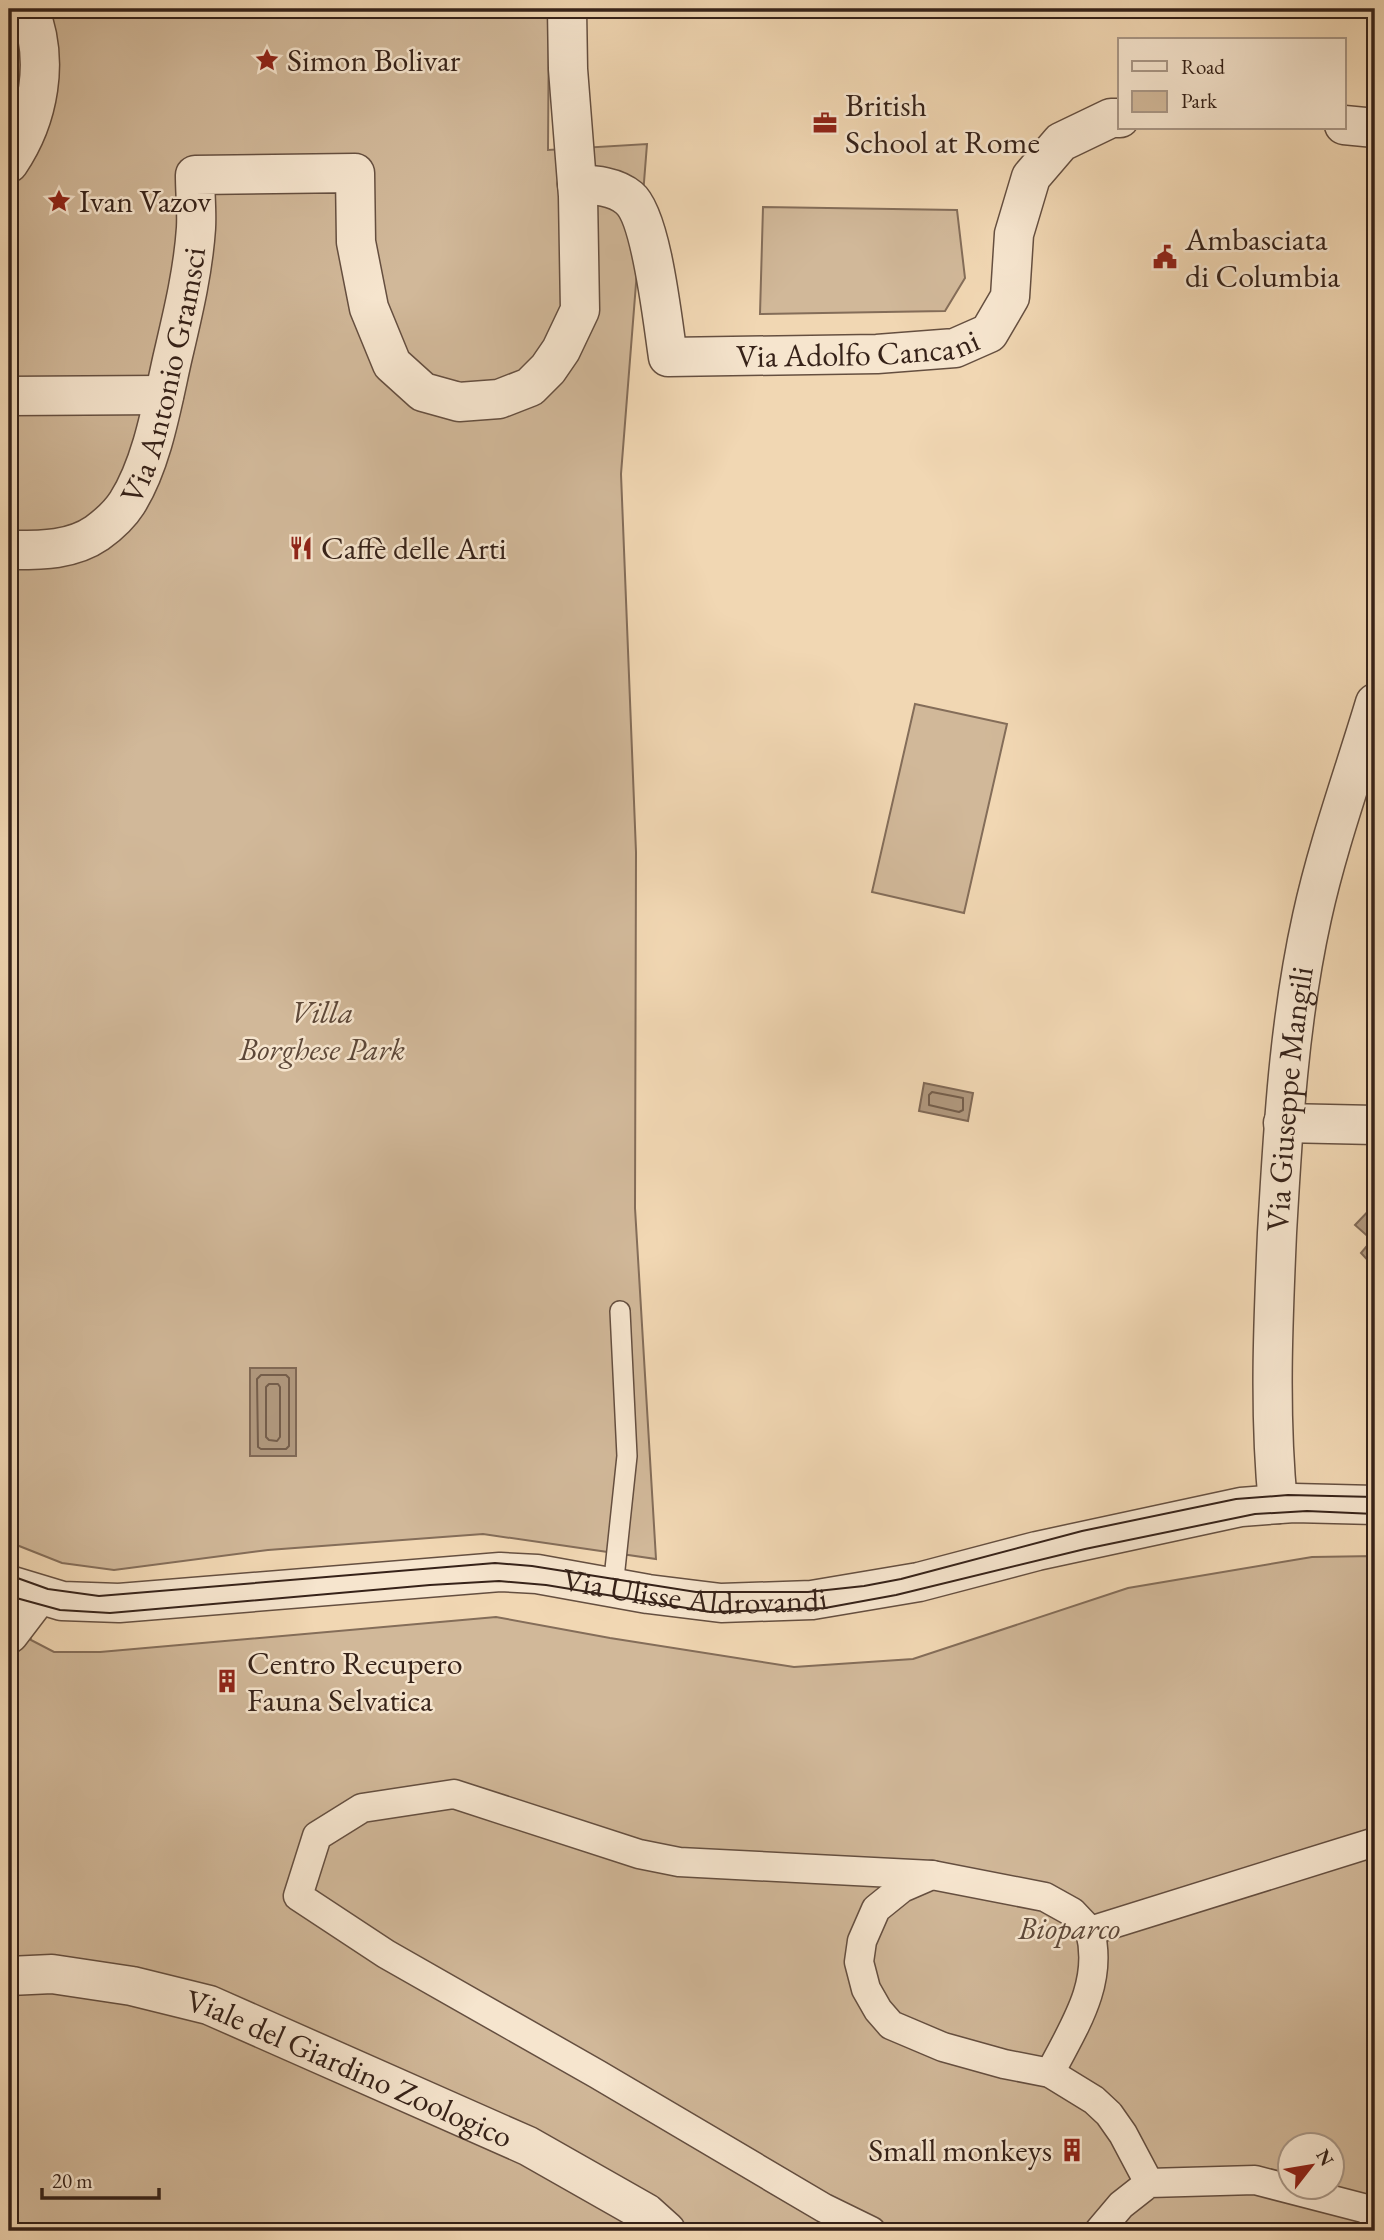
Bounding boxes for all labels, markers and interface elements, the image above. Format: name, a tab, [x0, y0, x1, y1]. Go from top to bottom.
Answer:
legend	[1118, 38, 1346, 130]
place label: Simon Bolivar	[287, 39, 461, 81]
place icon: Simon Bolivar	[253, 46, 281, 74]
text: Road	[1181, 53, 1225, 80]
place label: British School at Rome	[845, 84, 1040, 163]
text: Park	[1181, 87, 1218, 114]
office icon: British School at Rome	[811, 109, 839, 137]
place label: Ivan Vazov	[79, 180, 212, 222]
place icon: Ivan Vazov	[45, 187, 73, 215]
place label: Ambasciata di Columbia	[1184, 218, 1340, 297]
public building icon: Ambasciata di Columbia	[1151, 243, 1179, 271]
street label: Via Antonio Gramsci	[110, 245, 215, 511]
street label: Via Adolfo Cancani	[736, 319, 986, 377]
place label: Caffè delle Arti	[321, 527, 507, 569]
restaurant icon: Caffè delle Arti	[287, 534, 315, 562]
street label: Via Giuseppe Mangili	[1256, 963, 1323, 1232]
park label: Villa Borghese Park	[238, 991, 406, 1070]
street label: Via Ulisse Aldrovandi	[559, 1558, 830, 1624]
place label: Centro Recupero Fauna Selvatica	[247, 1642, 463, 1721]
building icon: Centro Recupero Fauna Selvatica	[213, 1667, 241, 1695]
park label: Bioparco	[1017, 1907, 1120, 1949]
street label: Viale del Giardino Zoologico	[182, 1979, 519, 2158]
place label: Small monkeys	[868, 2129, 1052, 2171]
north arrow	[1276, 2132, 1346, 2202]
building icon: Small monkeys	[1058, 2136, 1086, 2164]
text: N	[1310, 2144, 1340, 2171]
scale bar	[42, 2156, 159, 2200]
text: 20 m	[52, 2167, 93, 2194]

